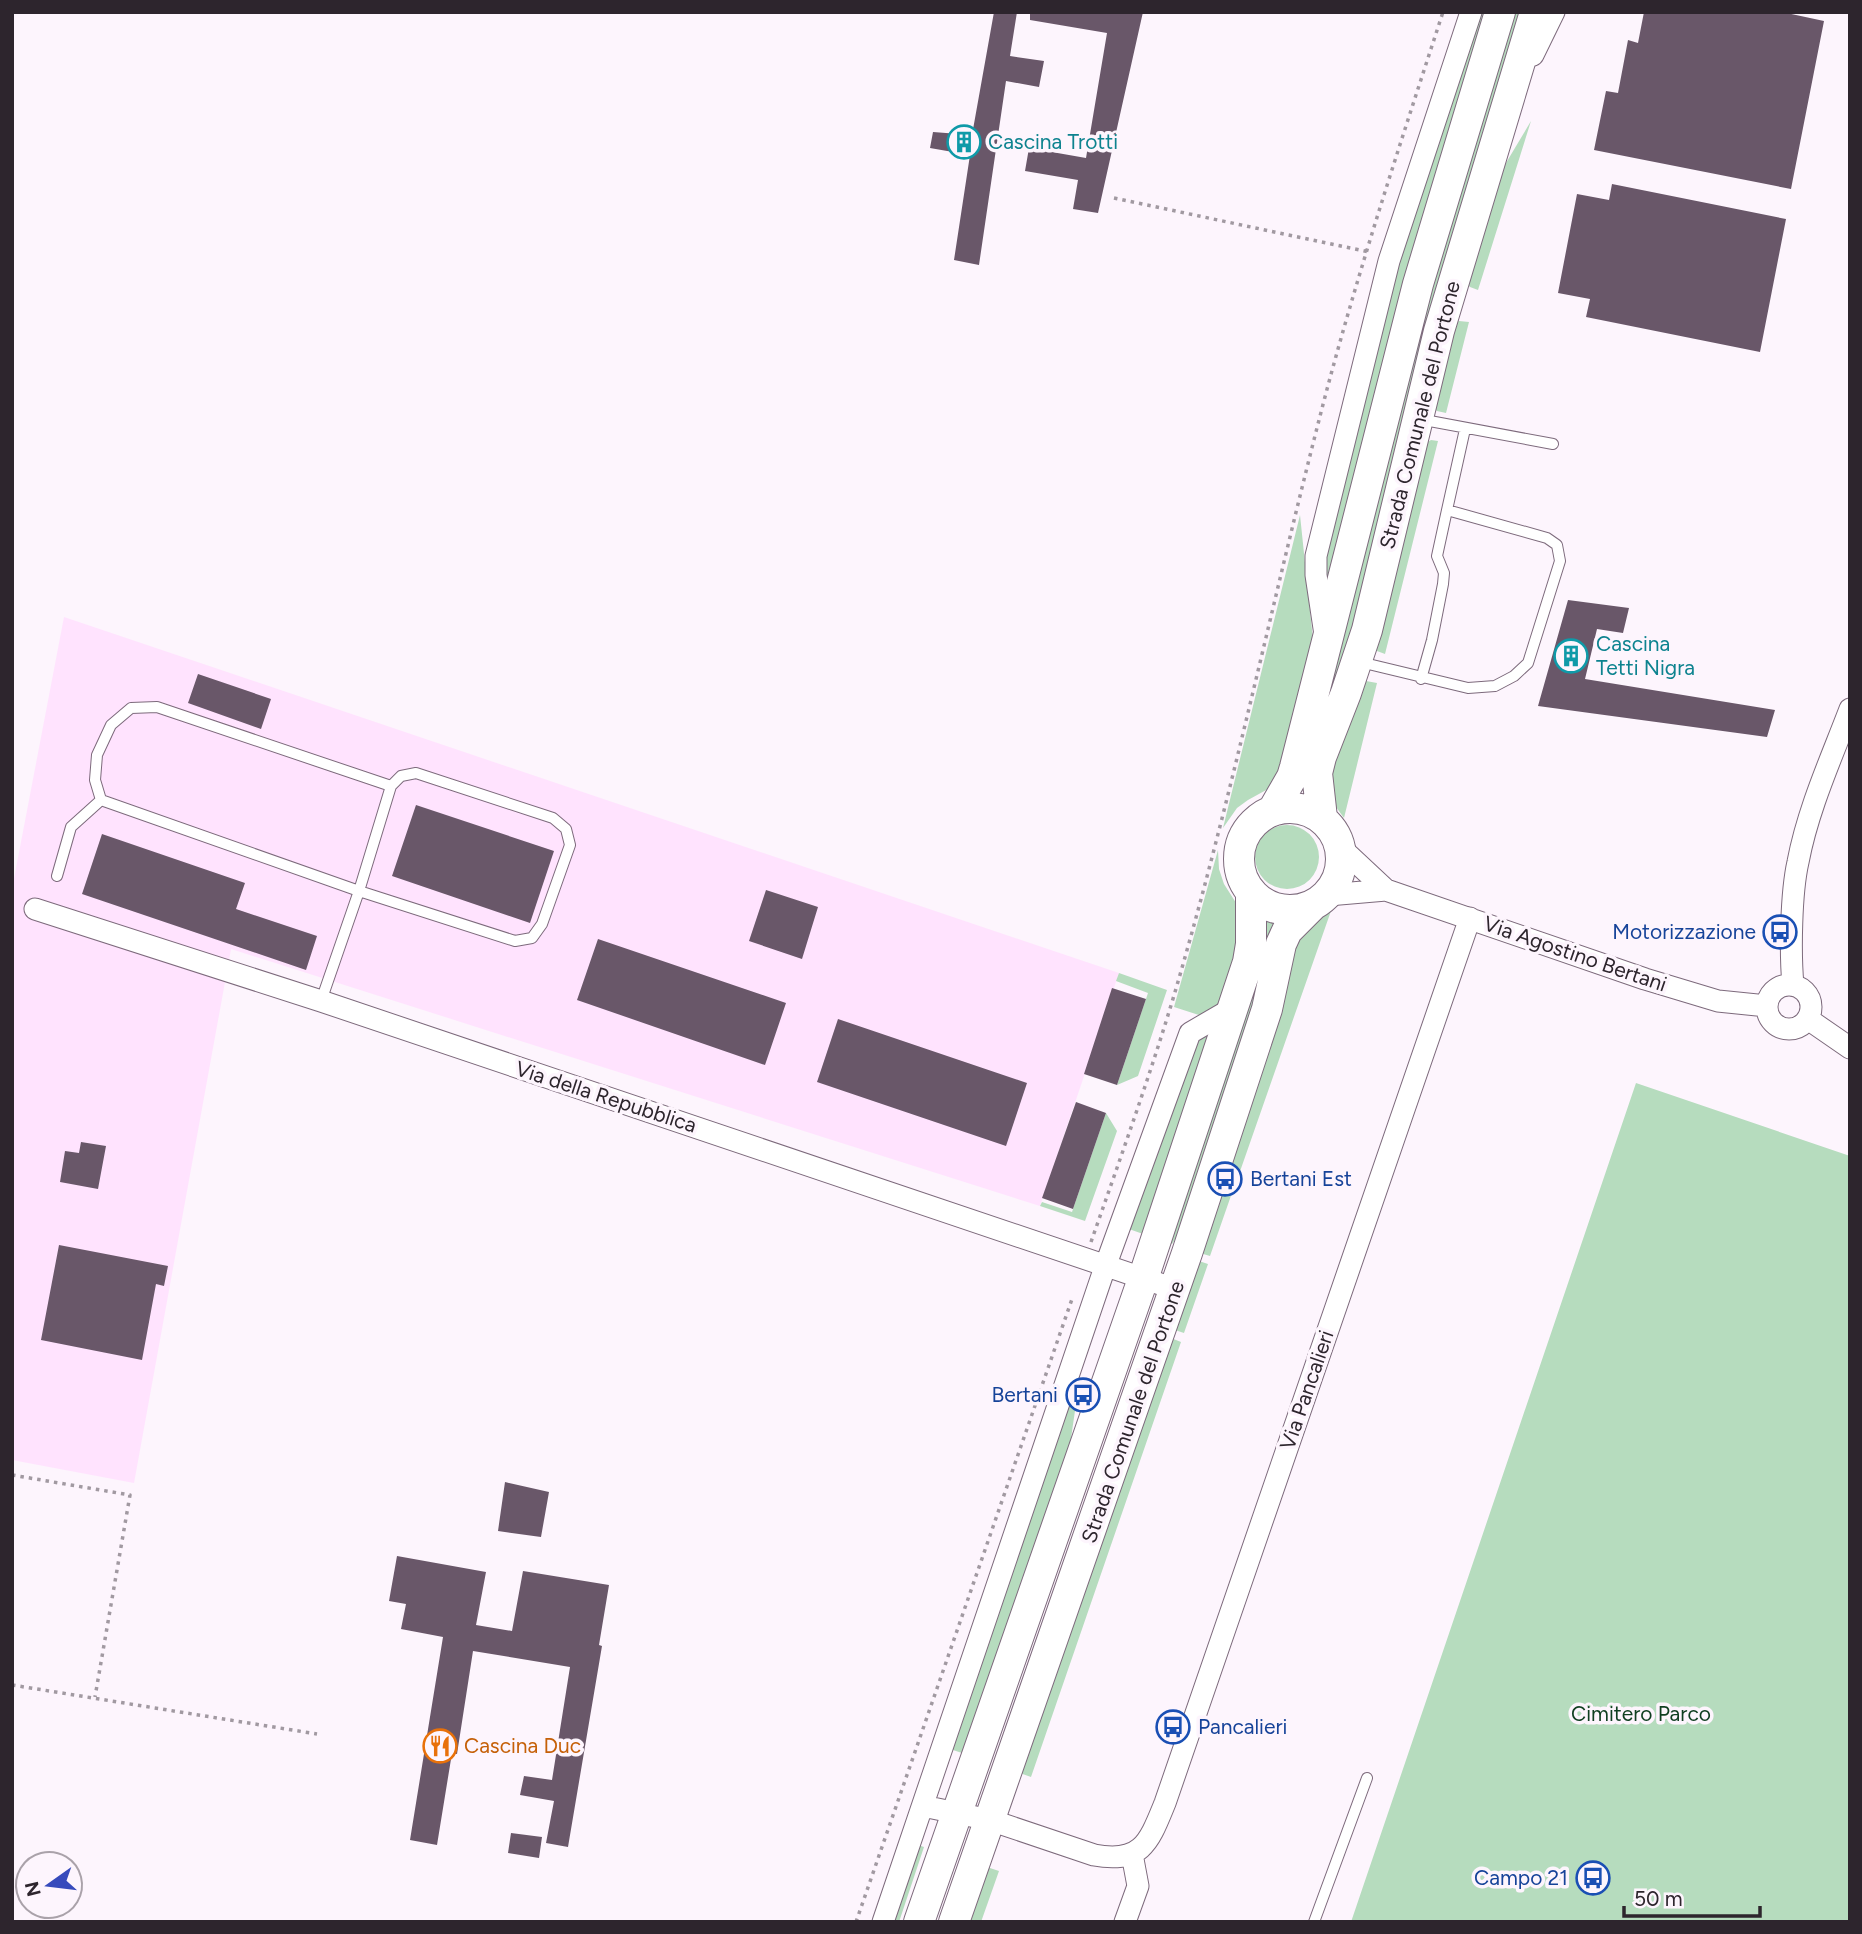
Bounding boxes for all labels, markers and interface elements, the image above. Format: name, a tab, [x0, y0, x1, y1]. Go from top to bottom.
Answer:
building icon: Cascina Trotti	[945, 123, 983, 161]
place label: Cascina Trotti	[988, 129, 1118, 154]
street label: Strada Comunale del Portone	[1374, 278, 1465, 552]
place label: Cascina Tetti Nigra	[1596, 631, 1695, 680]
building icon: Cascina Tetti Nigra	[1552, 637, 1590, 675]
street label: Via Agostino Bertani	[1480, 910, 1670, 997]
bus stop icon: Motorizzazione	[1761, 913, 1799, 951]
place label: Motorizzazione	[1612, 919, 1756, 944]
street label: Via della Repubblica	[512, 1055, 700, 1138]
bus stop icon: Bertani Est	[1206, 1160, 1244, 1198]
place label: Bertani Est	[1250, 1166, 1352, 1191]
street label: Strada Comunale del Portone	[1076, 1278, 1189, 1546]
street label: Via Pancalieri	[1274, 1327, 1339, 1453]
bus stop icon: Bertani	[1064, 1376, 1102, 1414]
place label: Bertani	[991, 1382, 1058, 1407]
park label: Cimitero Parco	[1571, 1701, 1711, 1726]
bus stop icon: Pancalieri	[1154, 1708, 1192, 1746]
place label: Pancalieri	[1198, 1714, 1287, 1739]
restaurant icon: Cascina Duc	[421, 1727, 459, 1765]
place label: Cascina Duc	[464, 1733, 581, 1758]
north arrow	[14, 1850, 84, 1920]
bus stop icon: Campo 21	[1574, 1859, 1612, 1897]
place label: Campo 21	[1474, 1865, 1568, 1890]
scale bar	[1624, 1874, 1760, 1918]
text: N	[20, 1879, 46, 1899]
text: 50 m	[1634, 1886, 1683, 1911]

